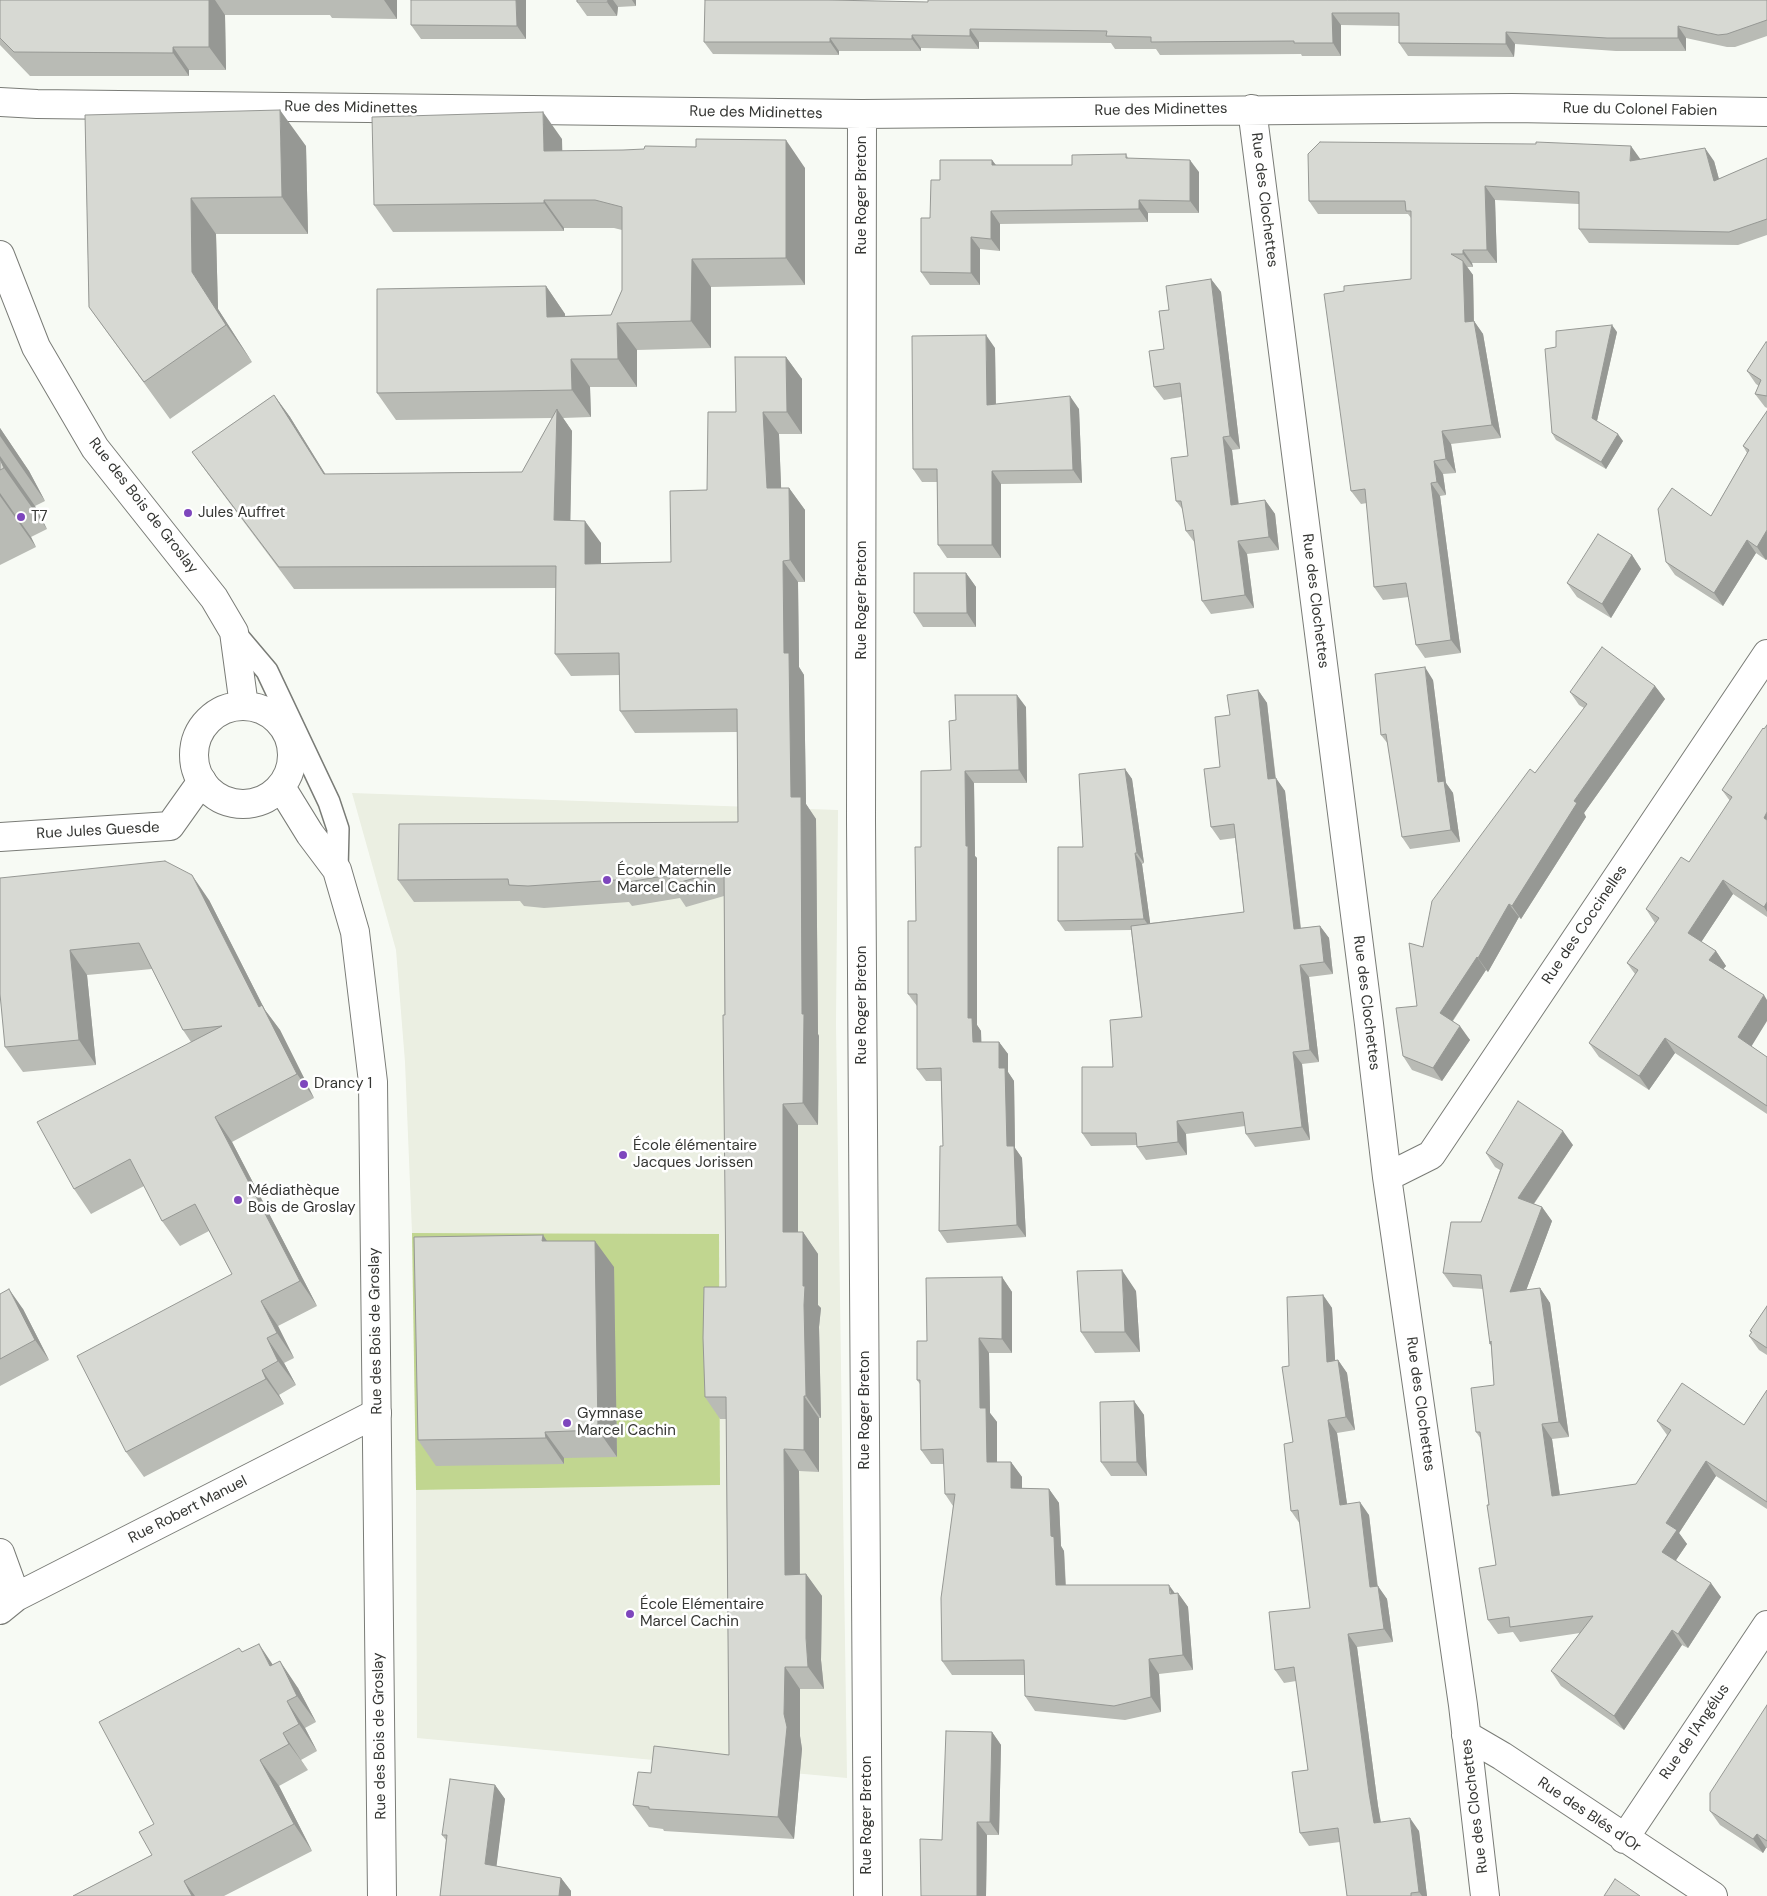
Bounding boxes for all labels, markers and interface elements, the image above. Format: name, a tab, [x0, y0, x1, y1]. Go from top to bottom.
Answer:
street label: Rue des Midinettes	[284, 98, 418, 118]
street label: Rue des Midinettes	[1094, 100, 1228, 120]
street label: Rue du Colonel Fabien	[1563, 100, 1717, 120]
street label: Rue des Midinettes	[689, 103, 823, 123]
street label: Rue des Clochettes	[1247, 132, 1281, 268]
street label: Rue Roger Breton	[853, 136, 871, 254]
street label: Rue des Bois de Groslay	[84, 435, 202, 577]
place label: Jules Auffret	[198, 504, 285, 522]
marker: Jules Auffret	[182, 507, 194, 519]
place label: T7	[31, 508, 47, 526]
marker: T7	[15, 511, 27, 523]
street label: Rue des Clochettes	[1298, 533, 1332, 669]
street label: Rue Roger Breton	[853, 541, 871, 659]
street label: Rue Jules Guesde	[36, 819, 160, 843]
place label: École Maternelle Marcel Cachin	[617, 862, 731, 897]
street label: Rue des Coccinelles	[1538, 862, 1632, 988]
marker: École Maternelle Marcel Cachin	[601, 874, 613, 886]
street label: Rue des Clochettes	[1349, 935, 1383, 1071]
street label: Rue Roger Breton	[853, 946, 871, 1064]
place label: Drancy 1	[314, 1075, 372, 1093]
marker: Drancy 1	[298, 1078, 310, 1090]
place label: École élémentaire Jacques Jorissen	[633, 1137, 757, 1172]
marker: École élémentaire Jacques Jorissen	[617, 1149, 629, 1161]
place label: Médiathèque Bois de Groslay	[248, 1182, 356, 1217]
marker: Médiathèque Bois de Groslay	[232, 1194, 244, 1206]
street label: Rue des Bois de Groslay	[366, 1247, 386, 1415]
street label: Rue des Clochettes	[1402, 1336, 1438, 1472]
street label: Rue Roger Breton	[856, 1351, 874, 1469]
place label: Gymnase Marcel Cachin	[577, 1405, 676, 1440]
marker: Gymnase Marcel Cachin	[561, 1417, 573, 1429]
street label: Rue Robert Manuel	[126, 1472, 250, 1548]
place label: École Elémentaire Marcel Cachin	[640, 1596, 764, 1631]
marker: École Elémentaire Marcel Cachin	[624, 1608, 636, 1620]
street label: Rue des Bois de Groslay	[370, 1652, 390, 1820]
street label: Rue de l'Angélus	[1656, 1681, 1734, 1783]
street label: Rue des Clochettes	[1458, 1738, 1492, 1874]
street label: Rue Roger Breton	[858, 1756, 876, 1874]
street label: Rue des Blés d'Or	[1534, 1774, 1644, 1856]

